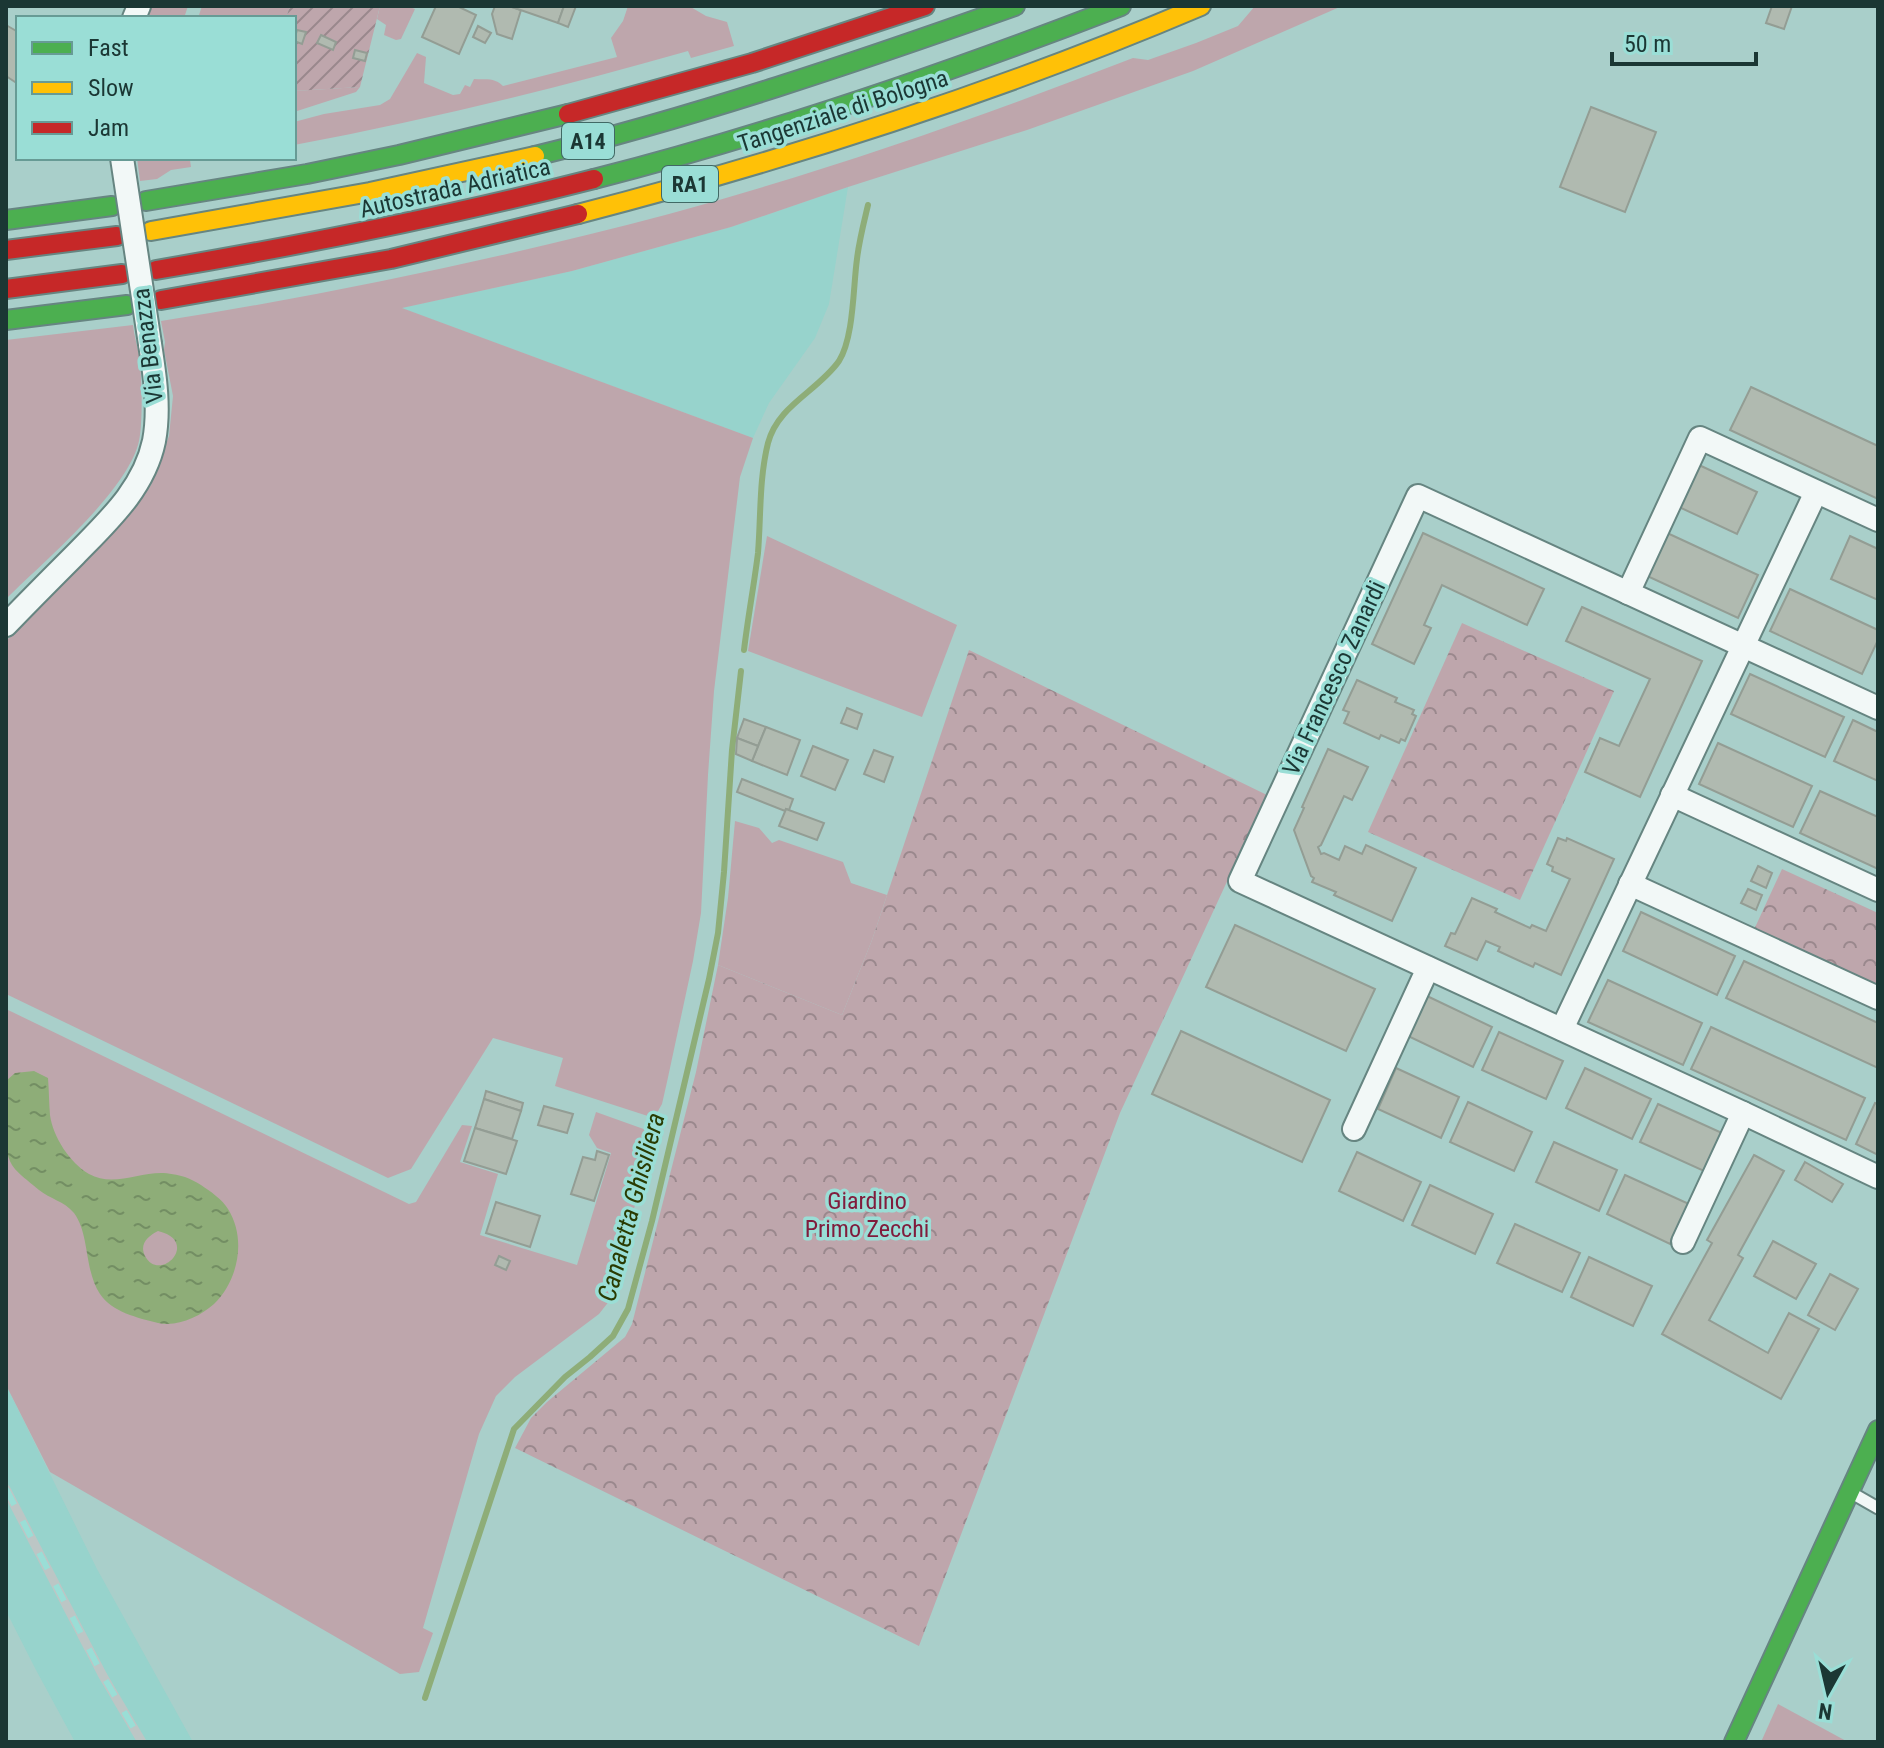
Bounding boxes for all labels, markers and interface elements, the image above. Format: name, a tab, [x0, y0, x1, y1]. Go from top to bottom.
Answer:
legend	[16, 16, 296, 160]
scale bar	[1612, 16, 1756, 66]
text: 50 m	[1624, 30, 1671, 58]
text: Fast	[88, 34, 129, 62]
street label: Tangenziale di Bologna	[734, 64, 952, 158]
text: Slow	[88, 74, 134, 102]
text: Jam	[88, 114, 129, 142]
road number: A14	[562, 123, 614, 159]
street label: Autostrada Adriatica	[357, 152, 553, 224]
road number: RA1	[662, 166, 718, 202]
street label: Via Benazza	[127, 287, 169, 405]
street label: Via Francesco Zanardi	[1277, 577, 1391, 779]
water label: Canaletta Ghisiliera	[591, 1109, 671, 1305]
park label: Giardino Primo Zecchi	[805, 1187, 929, 1243]
north arrow	[1788, 1652, 1868, 1732]
text: N	[1817, 1698, 1834, 1725]

